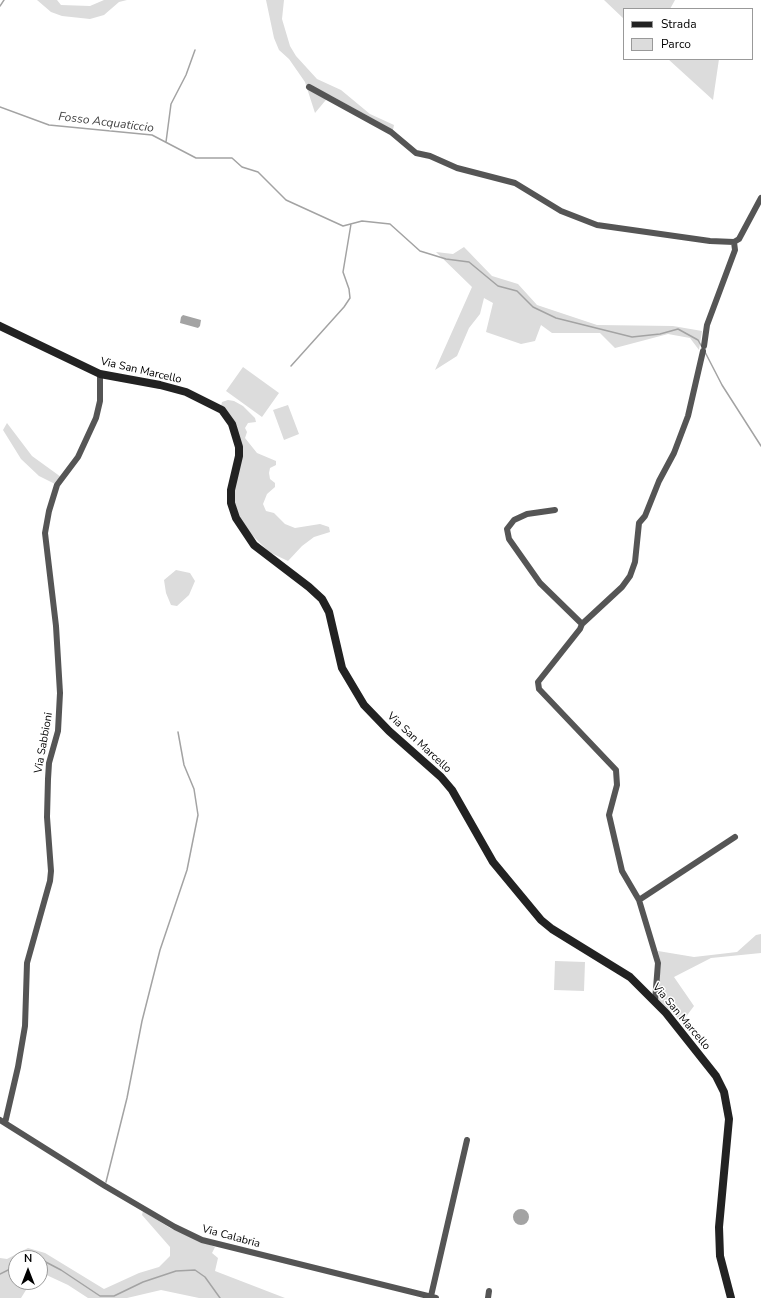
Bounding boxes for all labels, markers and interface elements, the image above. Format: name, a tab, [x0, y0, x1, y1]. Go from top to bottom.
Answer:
legend	[623, 8, 753, 60]
text: Strada	[661, 16, 697, 32]
text: Parco	[661, 36, 691, 52]
water label: Fosso Acquaticcio	[57, 110, 155, 136]
street label: Via San Marcello	[99, 355, 183, 387]
street label: Via San Marcello	[384, 710, 454, 776]
street label: Via Sabbioni	[32, 711, 56, 775]
street label: Via San Marcello	[649, 981, 713, 1053]
street label: Via Calabria	[200, 1223, 262, 1251]
north arrow	[8, 1250, 48, 1290]
text: N	[24, 1251, 32, 1266]

